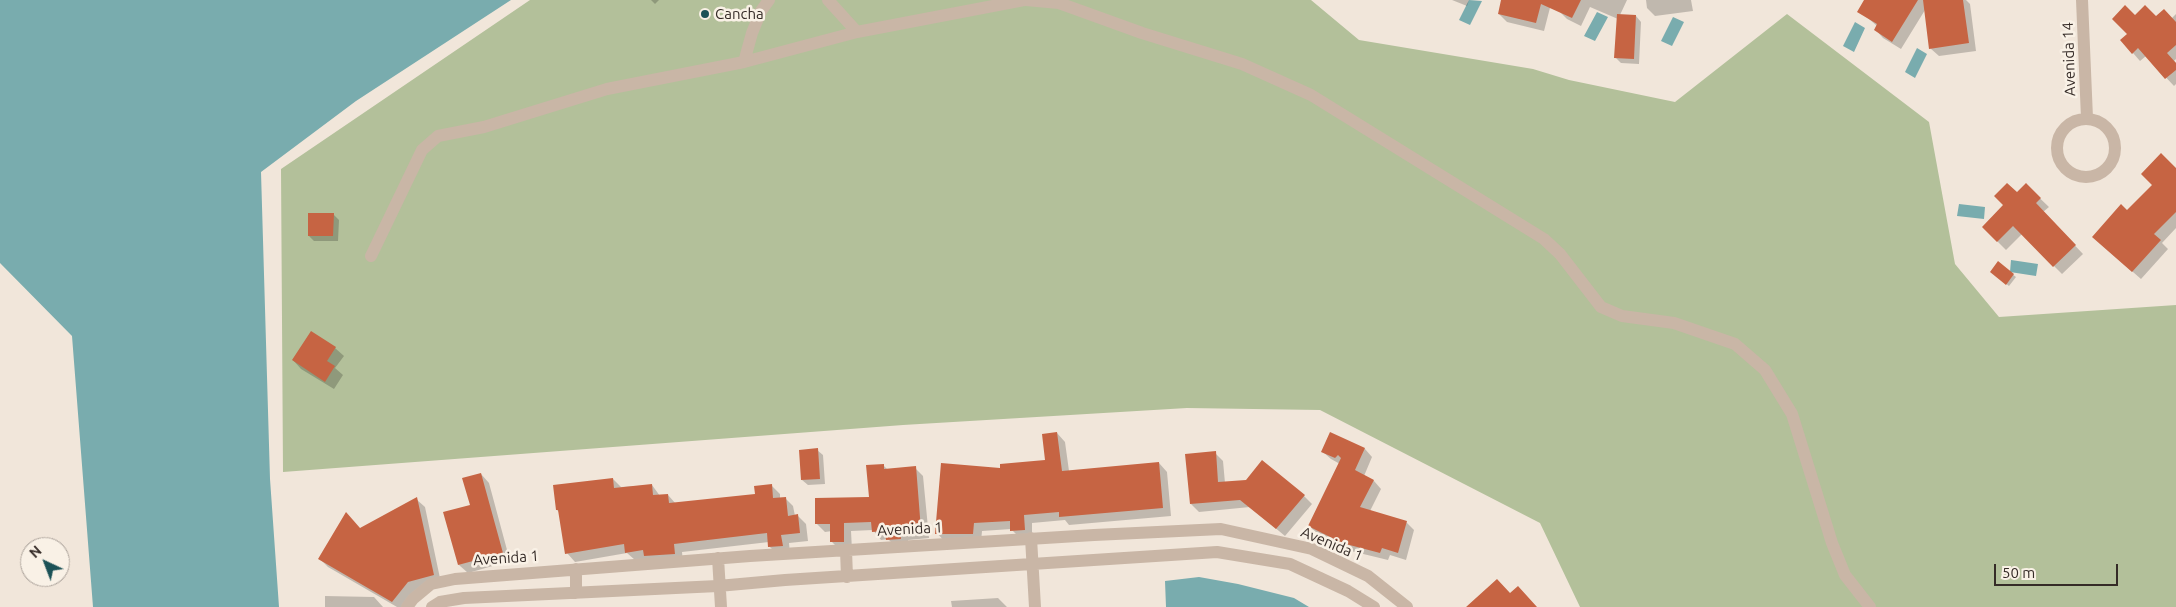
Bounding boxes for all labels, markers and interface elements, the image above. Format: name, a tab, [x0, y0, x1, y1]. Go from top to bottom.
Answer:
place label: Cancha	[715, 5, 764, 23]
marker: Cancha	[699, 8, 711, 20]
street label: Avenida 14	[2059, 22, 2079, 96]
street label: Avenida 1	[877, 518, 943, 540]
street label: Avenida 1	[1298, 523, 1366, 565]
north arrow	[20, 537, 70, 587]
text: N	[26, 542, 45, 561]
street label: Avenida 1	[473, 547, 539, 569]
scale bar	[1996, 554, 2120, 586]
text: 50 m	[2002, 564, 2035, 581]

